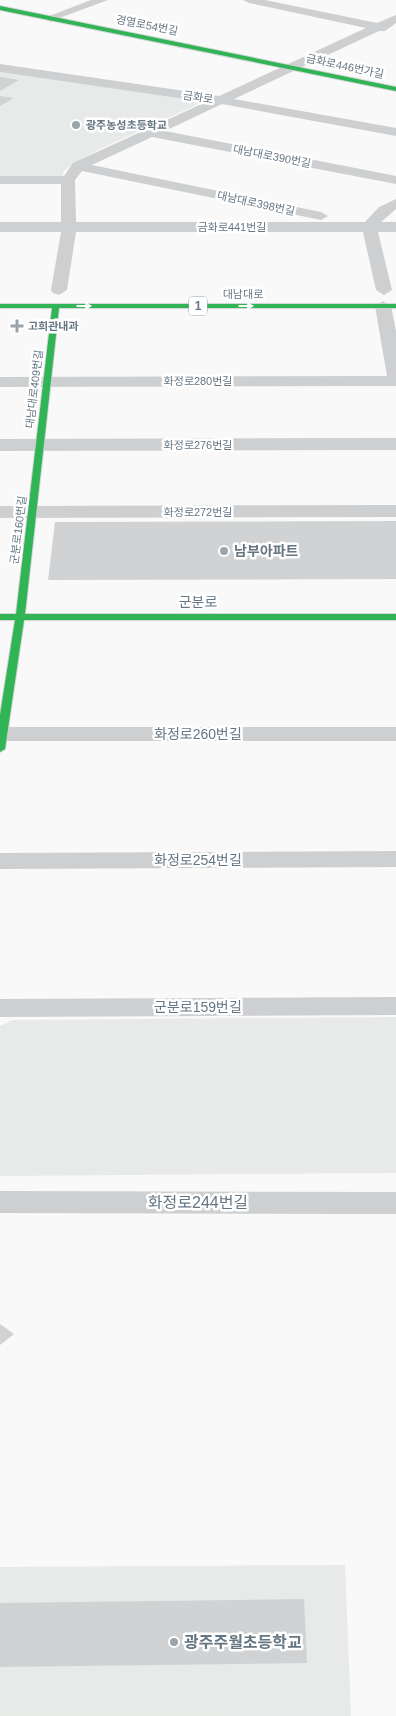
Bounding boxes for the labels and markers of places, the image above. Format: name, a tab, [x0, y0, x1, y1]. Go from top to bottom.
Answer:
marker: 광주농성초등학교	[70, 119, 82, 131]
place label: 광주농성초등학교	[86, 119, 167, 131]
marker: 고희관내과	[10, 319, 24, 333]
place label: 고희관내과	[28, 320, 79, 332]
place label: 남부아파트	[234, 543, 299, 559]
marker: 남부아파트	[218, 545, 230, 557]
place label: 광주주월초등학교	[184, 1633, 302, 1651]
marker: 광주주월초등학교	[168, 1636, 180, 1648]

